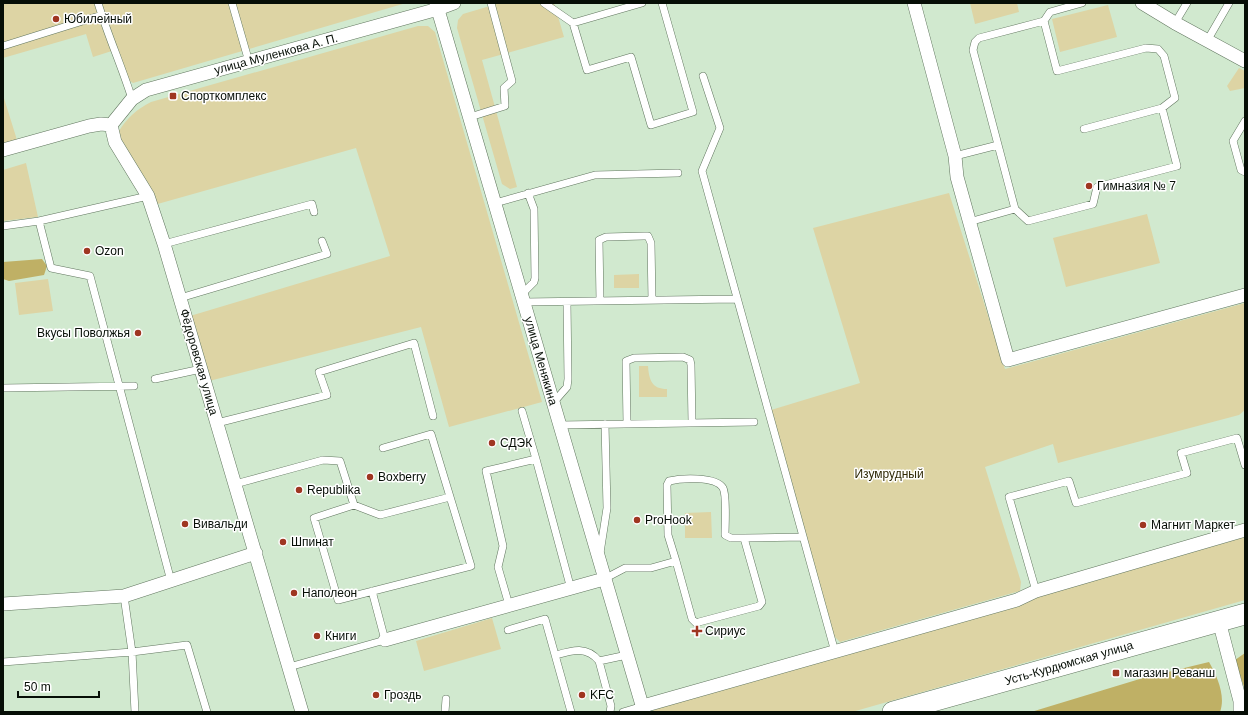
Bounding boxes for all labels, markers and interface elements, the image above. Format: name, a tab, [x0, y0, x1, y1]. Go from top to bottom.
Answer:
place label: Юбилейный	[64, 12, 132, 26]
marker: Юбилейный	[51, 14, 61, 24]
street label: улица Муленкова А. П.	[213, 31, 339, 77]
place label: Спорткомплекс	[181, 89, 267, 103]
marker: Спорткомплекс	[168, 91, 178, 101]
place label: Гимназия № 7	[1097, 179, 1176, 193]
marker: Гимназия № 7	[1084, 181, 1094, 191]
place label: Ozon	[95, 244, 124, 258]
marker: Ozon	[82, 246, 92, 256]
street label: Фёдоровская улица	[177, 307, 221, 417]
street label: улица Менякина	[522, 315, 560, 407]
place label: Вкусы Поволжья	[37, 326, 130, 340]
marker: Вкусы Поволжья	[133, 328, 143, 338]
place label: СДЭК	[500, 436, 532, 450]
marker: СДЭК	[487, 438, 497, 448]
park label: Изумрудный	[854, 467, 924, 481]
place label: Boxberry	[378, 470, 426, 484]
marker: Boxberry	[365, 472, 375, 482]
place label: Republika	[307, 483, 361, 497]
marker: Republika	[294, 485, 304, 495]
place label: ProHook	[645, 513, 693, 527]
marker: ProHook	[632, 515, 642, 525]
place label: Вивальди	[193, 517, 248, 531]
place label: Магнит Маркет	[1151, 518, 1235, 532]
marker: Вивальди	[180, 519, 190, 529]
marker: Магнит Маркет	[1138, 520, 1148, 530]
place label: Шпинат	[291, 535, 334, 549]
marker: Шпинат	[278, 537, 288, 547]
place label: Наполеон	[302, 586, 357, 600]
marker: Наполеон	[289, 588, 299, 598]
place label: Сириус	[705, 624, 746, 638]
marker: Сириус	[692, 626, 702, 636]
place label: Книги	[325, 629, 356, 643]
marker: Книги	[312, 631, 322, 641]
street label: Усть-Курдюмская улица	[1003, 638, 1135, 688]
place label: магазин Реванш	[1124, 666, 1215, 680]
marker: магазин Реванш	[1111, 668, 1121, 678]
scale bar	[18, 673, 99, 699]
text: 50 m	[24, 680, 51, 694]
place label: Гроздь	[384, 688, 422, 702]
place label: KFC	[590, 688, 614, 702]
marker: Гроздь	[371, 690, 381, 700]
marker: KFC	[577, 690, 587, 700]

